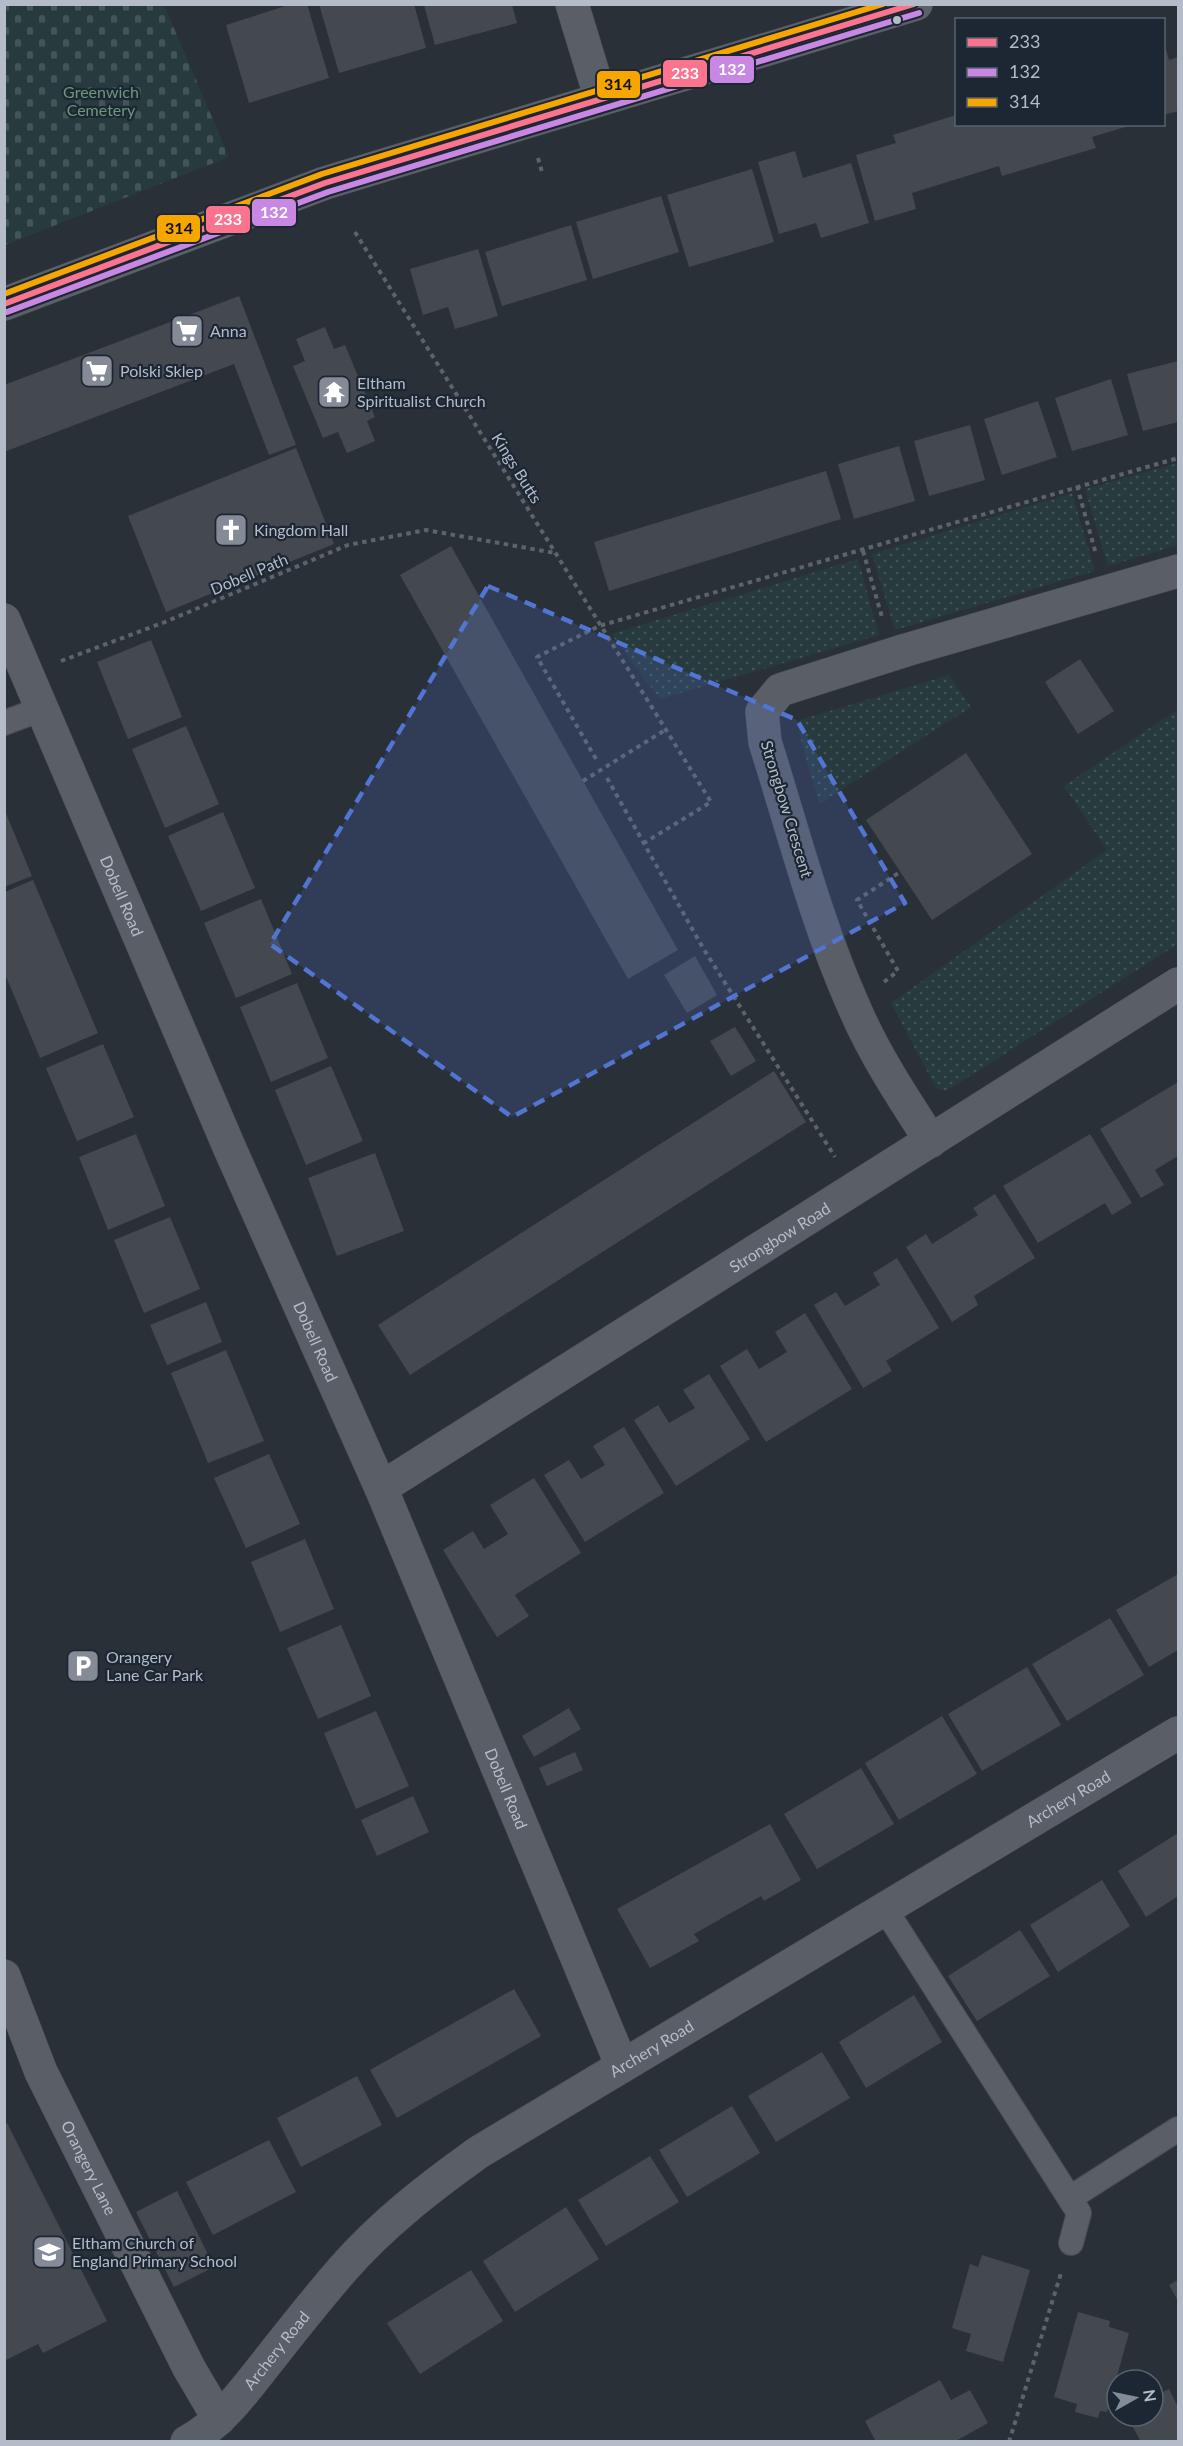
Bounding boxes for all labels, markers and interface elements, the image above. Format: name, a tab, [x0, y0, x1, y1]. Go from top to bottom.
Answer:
unlabelled marker	[891, 14, 903, 26]
legend	[955, 18, 1165, 126]
text: 233	[1009, 30, 1040, 52]
line badge: 132	[709, 55, 755, 84]
line badge: 233	[662, 59, 708, 88]
text: 132	[718, 59, 746, 78]
text: 132	[1009, 60, 1040, 82]
text: 233	[671, 63, 699, 82]
line badge: 314	[596, 70, 641, 99]
text: 314	[604, 74, 632, 93]
park label: Greenwich Cemetery	[63, 82, 139, 119]
text: 314	[1009, 90, 1040, 112]
line badge: 132	[251, 198, 297, 227]
text: 132	[260, 202, 288, 221]
line badge: 233	[205, 205, 251, 234]
text: 233	[214, 209, 242, 228]
line badge: 314	[156, 214, 201, 243]
text: 314	[165, 218, 193, 237]
supermarket icon: Anna	[169, 313, 205, 349]
place label: Anna	[210, 321, 247, 340]
supermarket icon: Polski Sklep	[79, 353, 115, 389]
place label: Polski Sklep	[120, 361, 203, 380]
place label: Eltham Spiritualist Church	[357, 373, 486, 410]
temple icon: Eltham Spiritualist Church	[316, 374, 352, 410]
street label: Kings Butts	[488, 429, 547, 507]
church icon: Kingdom Hall	[213, 512, 249, 548]
place label: Kingdom Hall	[254, 520, 348, 539]
street label: Dobell Path	[207, 549, 290, 598]
street label: Strongbow Crescent	[758, 738, 817, 880]
street label: Dobell Road	[97, 853, 148, 939]
street label: Strongbow Road	[726, 1198, 833, 1276]
street label: Dobell Road	[290, 1298, 342, 1384]
place label: Orangery Lane Car Park	[106, 1647, 204, 1684]
parking icon: Orangery Lane Car Park	[65, 1648, 101, 1684]
street label: Dobell Road	[482, 1745, 532, 1832]
street label: Archery Road	[1023, 1766, 1114, 1831]
street label: Archery Road	[606, 2016, 697, 2081]
street label: Orangery Lane	[58, 2117, 121, 2218]
place label: Eltham Church of England Primary School	[72, 2233, 237, 2270]
school or university icon: Eltham Church of England Primary School	[31, 2234, 67, 2270]
street label: Archery Road	[239, 2307, 313, 2393]
north arrow	[1105, 2368, 1165, 2428]
text: N	[1140, 2388, 1161, 2403]

